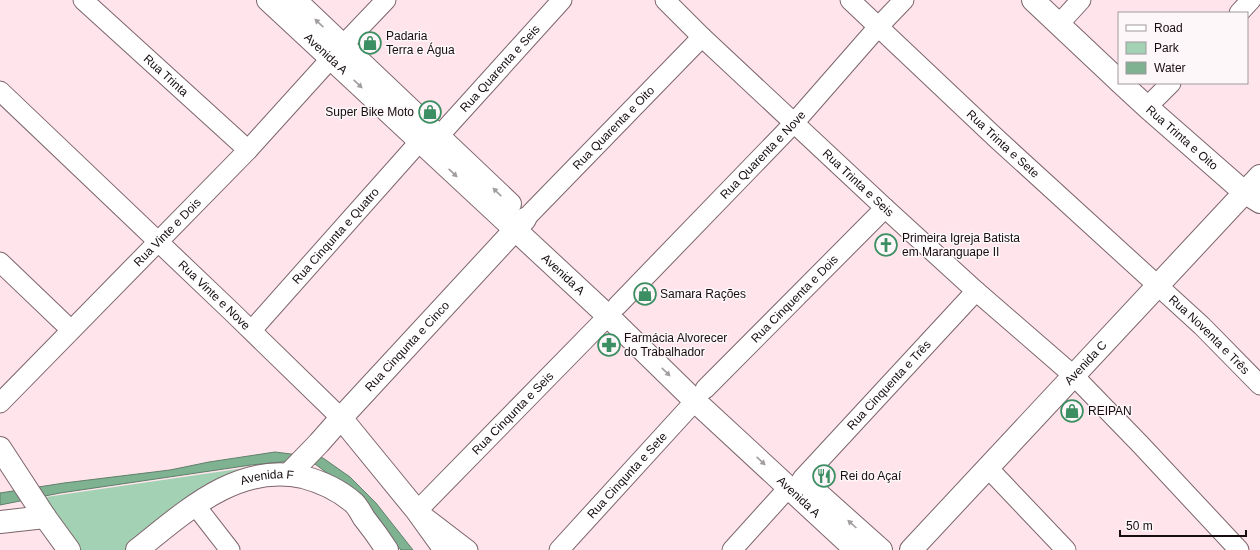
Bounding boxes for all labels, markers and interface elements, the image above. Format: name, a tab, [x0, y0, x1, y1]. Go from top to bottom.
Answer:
legend	[1118, 12, 1248, 84]
one-way arrow	[314, 18, 325, 27]
text: Road	[1154, 21, 1183, 35]
street label: Rua Quarenta e Seis	[457, 22, 543, 115]
place label: Padaria Terra e Água	[386, 29, 455, 57]
street label: Avenida A	[301, 30, 350, 77]
shop icon: Padaria Terra e Água	[357, 30, 383, 56]
text: Park	[1154, 41, 1180, 55]
street label: Rua Trinta	[141, 52, 191, 99]
text: Water	[1154, 61, 1186, 75]
one-way arrow	[353, 79, 363, 89]
street label: Rua Quarenta e Oito	[570, 83, 657, 173]
shop icon: Super Bike Moto	[417, 99, 443, 125]
street label: Rua Trinta e Oito	[1143, 103, 1221, 173]
place label: Super Bike Moto	[325, 105, 414, 119]
street label: Rua Trinta e Sete	[964, 107, 1042, 181]
street label: Rua Quarenta e Nove	[717, 108, 809, 202]
street label: Rua Trinta e Seis	[820, 146, 897, 219]
one-way arrow	[448, 168, 458, 177]
street label: Rua Cinqunta e Quatro	[289, 185, 382, 287]
one-way arrow	[492, 187, 502, 197]
street label: Rua Vinte e Dois	[131, 195, 204, 269]
place label: Primeira Igreja Batista em Maranguape II	[902, 231, 1020, 259]
church icon: Primeira Igreja Batista em Maranguape II	[873, 232, 899, 258]
street label: Avenida A	[539, 251, 588, 298]
street label: Rua Cinquenta e Dois	[748, 252, 841, 346]
street label: Rua Vinte e Nove	[175, 258, 253, 333]
shop icon: Samara Rações	[632, 281, 658, 307]
place label: Samara Rações	[660, 287, 746, 301]
street label: Rua Noventa e Três	[1166, 292, 1252, 377]
street label: Rua Cinqunta e Cinco	[362, 298, 453, 394]
place label: Farmácia Alvorecer do Trabalhador	[624, 331, 727, 359]
pharmacy icon: Farmácia Alvorecer do Trabalhador	[596, 332, 622, 358]
street label: Rua Cinquenta e Três	[844, 337, 934, 433]
street label: Avenida C	[1062, 338, 1110, 388]
one-way arrow	[661, 367, 670, 376]
street label: Rua Cinqunta e Seis	[469, 369, 556, 458]
shop icon: REIPAN	[1059, 398, 1085, 424]
place label: REIPAN	[1088, 404, 1132, 418]
street label: Rua Cinqunta e Sete	[584, 429, 670, 521]
one-way arrow	[755, 456, 766, 465]
restaurant icon: Rei do Açaí	[811, 463, 837, 489]
street label: Avenida F	[239, 467, 294, 488]
place label: Rei do Açaí	[840, 469, 902, 483]
street label: Avenida A	[774, 473, 823, 520]
scale bar	[1120, 512, 1246, 538]
one-way arrow	[847, 519, 857, 529]
text: 50 m	[1126, 519, 1153, 533]

